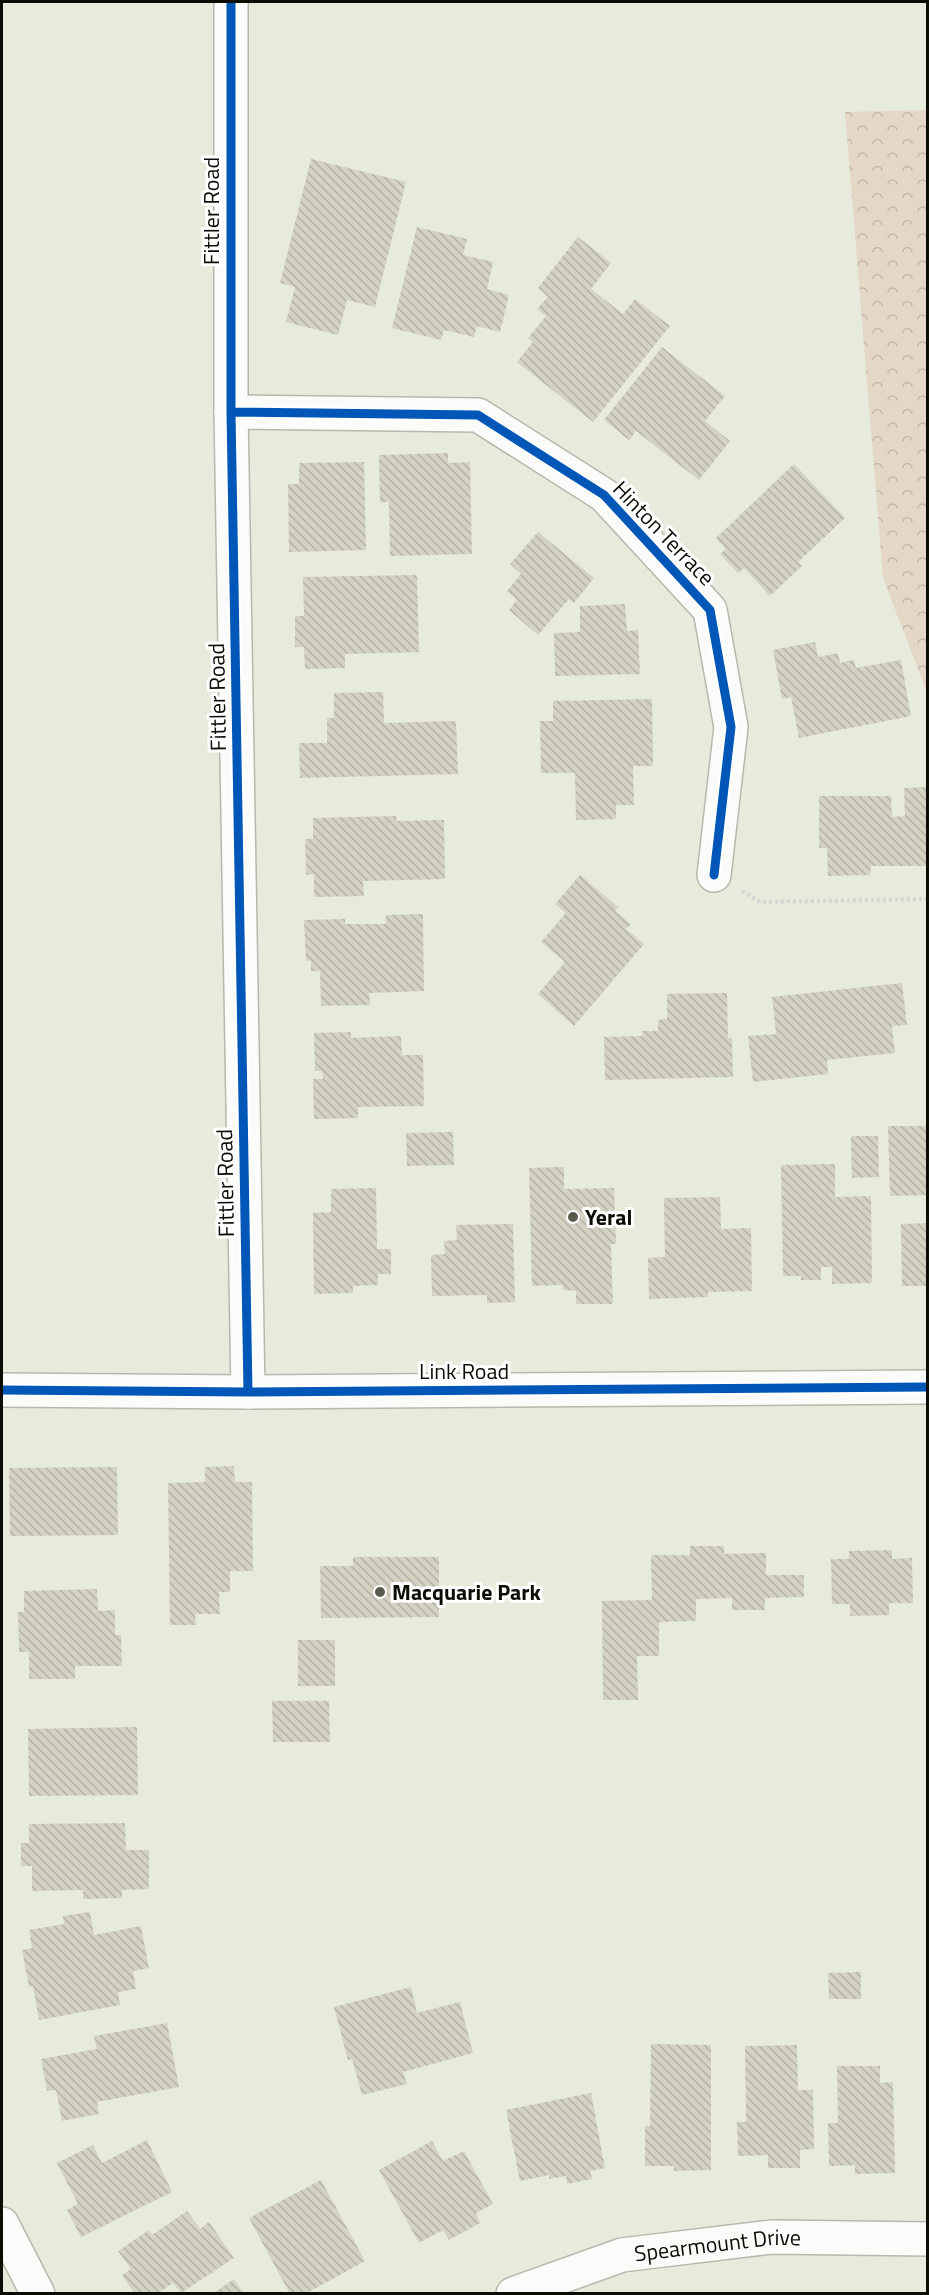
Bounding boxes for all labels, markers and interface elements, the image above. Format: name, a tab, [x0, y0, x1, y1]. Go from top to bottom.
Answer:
street label: Fittler Road	[194, 157, 228, 265]
street label: Hinton Terrace	[605, 473, 723, 593]
street label: Fittler Road	[199, 643, 235, 751]
street label: Fittler Road	[207, 1129, 243, 1237]
place label: Yeral	[585, 1200, 632, 1234]
marker: Yeral	[566, 1210, 580, 1224]
street label: Link Road	[419, 1354, 509, 1388]
place label: Macquarie Park	[392, 1575, 541, 1609]
marker: Macquarie Park	[373, 1585, 387, 1599]
street label: Spearmount Drive	[632, 2220, 801, 2270]

